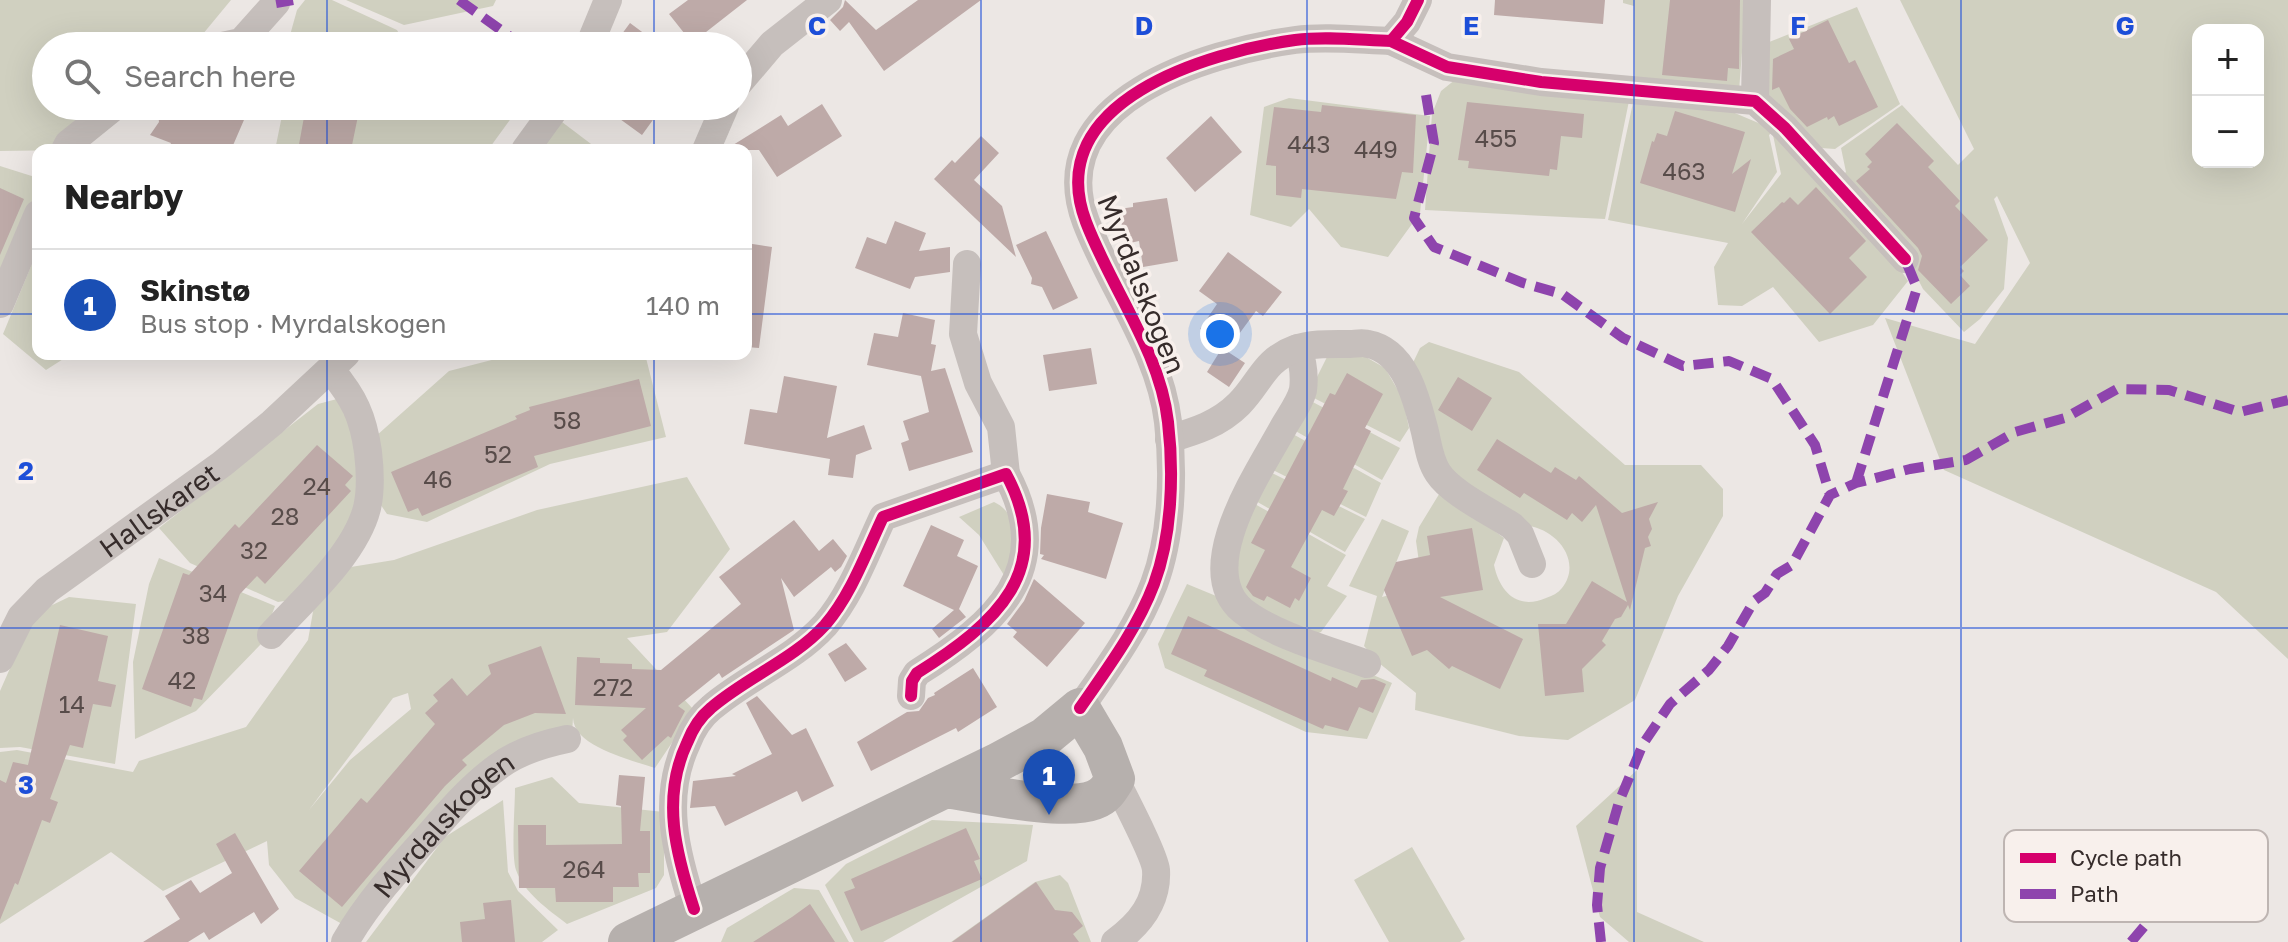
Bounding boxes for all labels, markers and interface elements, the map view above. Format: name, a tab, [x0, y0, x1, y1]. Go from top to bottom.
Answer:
text: C	[808, 10, 826, 41]
text: D	[1135, 10, 1153, 41]
text: E	[1463, 10, 1479, 41]
text: F	[1790, 10, 1806, 41]
text: G	[2115, 10, 2135, 41]
map controls	[2192, 24, 2264, 168]
button: +	[2192, 24, 2264, 96]
search box	[32, 32, 752, 120]
icon: search	[60, 54, 104, 98]
text: Search here	[124, 58, 296, 94]
button: −	[2192, 96, 2264, 168]
house number: 455	[1475, 123, 1517, 152]
house number: 443	[1287, 129, 1331, 158]
house number: 449	[1354, 134, 1398, 163]
house number: 463	[1662, 156, 1706, 185]
text: Nearby	[64, 176, 184, 216]
street label: Myrdalskogen	[1091, 190, 1193, 378]
text: Skinstø	[140, 272, 250, 308]
text: 1	[83, 290, 97, 321]
text: 140 m	[646, 290, 720, 321]
text: Bus stop · Myrdalskogen	[140, 308, 446, 339]
your location	[1200, 314, 1240, 354]
house number: 58	[553, 405, 581, 434]
house number: 52	[484, 439, 512, 468]
text: 2	[18, 455, 34, 486]
street label: Hallskaret	[92, 456, 225, 564]
house number: 46	[423, 464, 453, 493]
house number: 24	[303, 471, 331, 500]
house number: 28	[271, 501, 299, 530]
house number: 32	[240, 535, 268, 564]
house number: 34	[199, 578, 227, 607]
house number: 38	[182, 620, 210, 649]
house number: 42	[168, 665, 196, 694]
house number: 272	[593, 672, 633, 701]
house number: 14	[59, 689, 85, 718]
street label: Myrdalskogen	[365, 744, 520, 904]
pin: 1	[1023, 749, 1075, 815]
text: 3	[18, 769, 34, 800]
legend	[2004, 830, 2268, 922]
text: Cycle path	[2070, 844, 2182, 871]
house number: 264	[562, 854, 606, 883]
text: Path	[2070, 880, 2119, 907]

